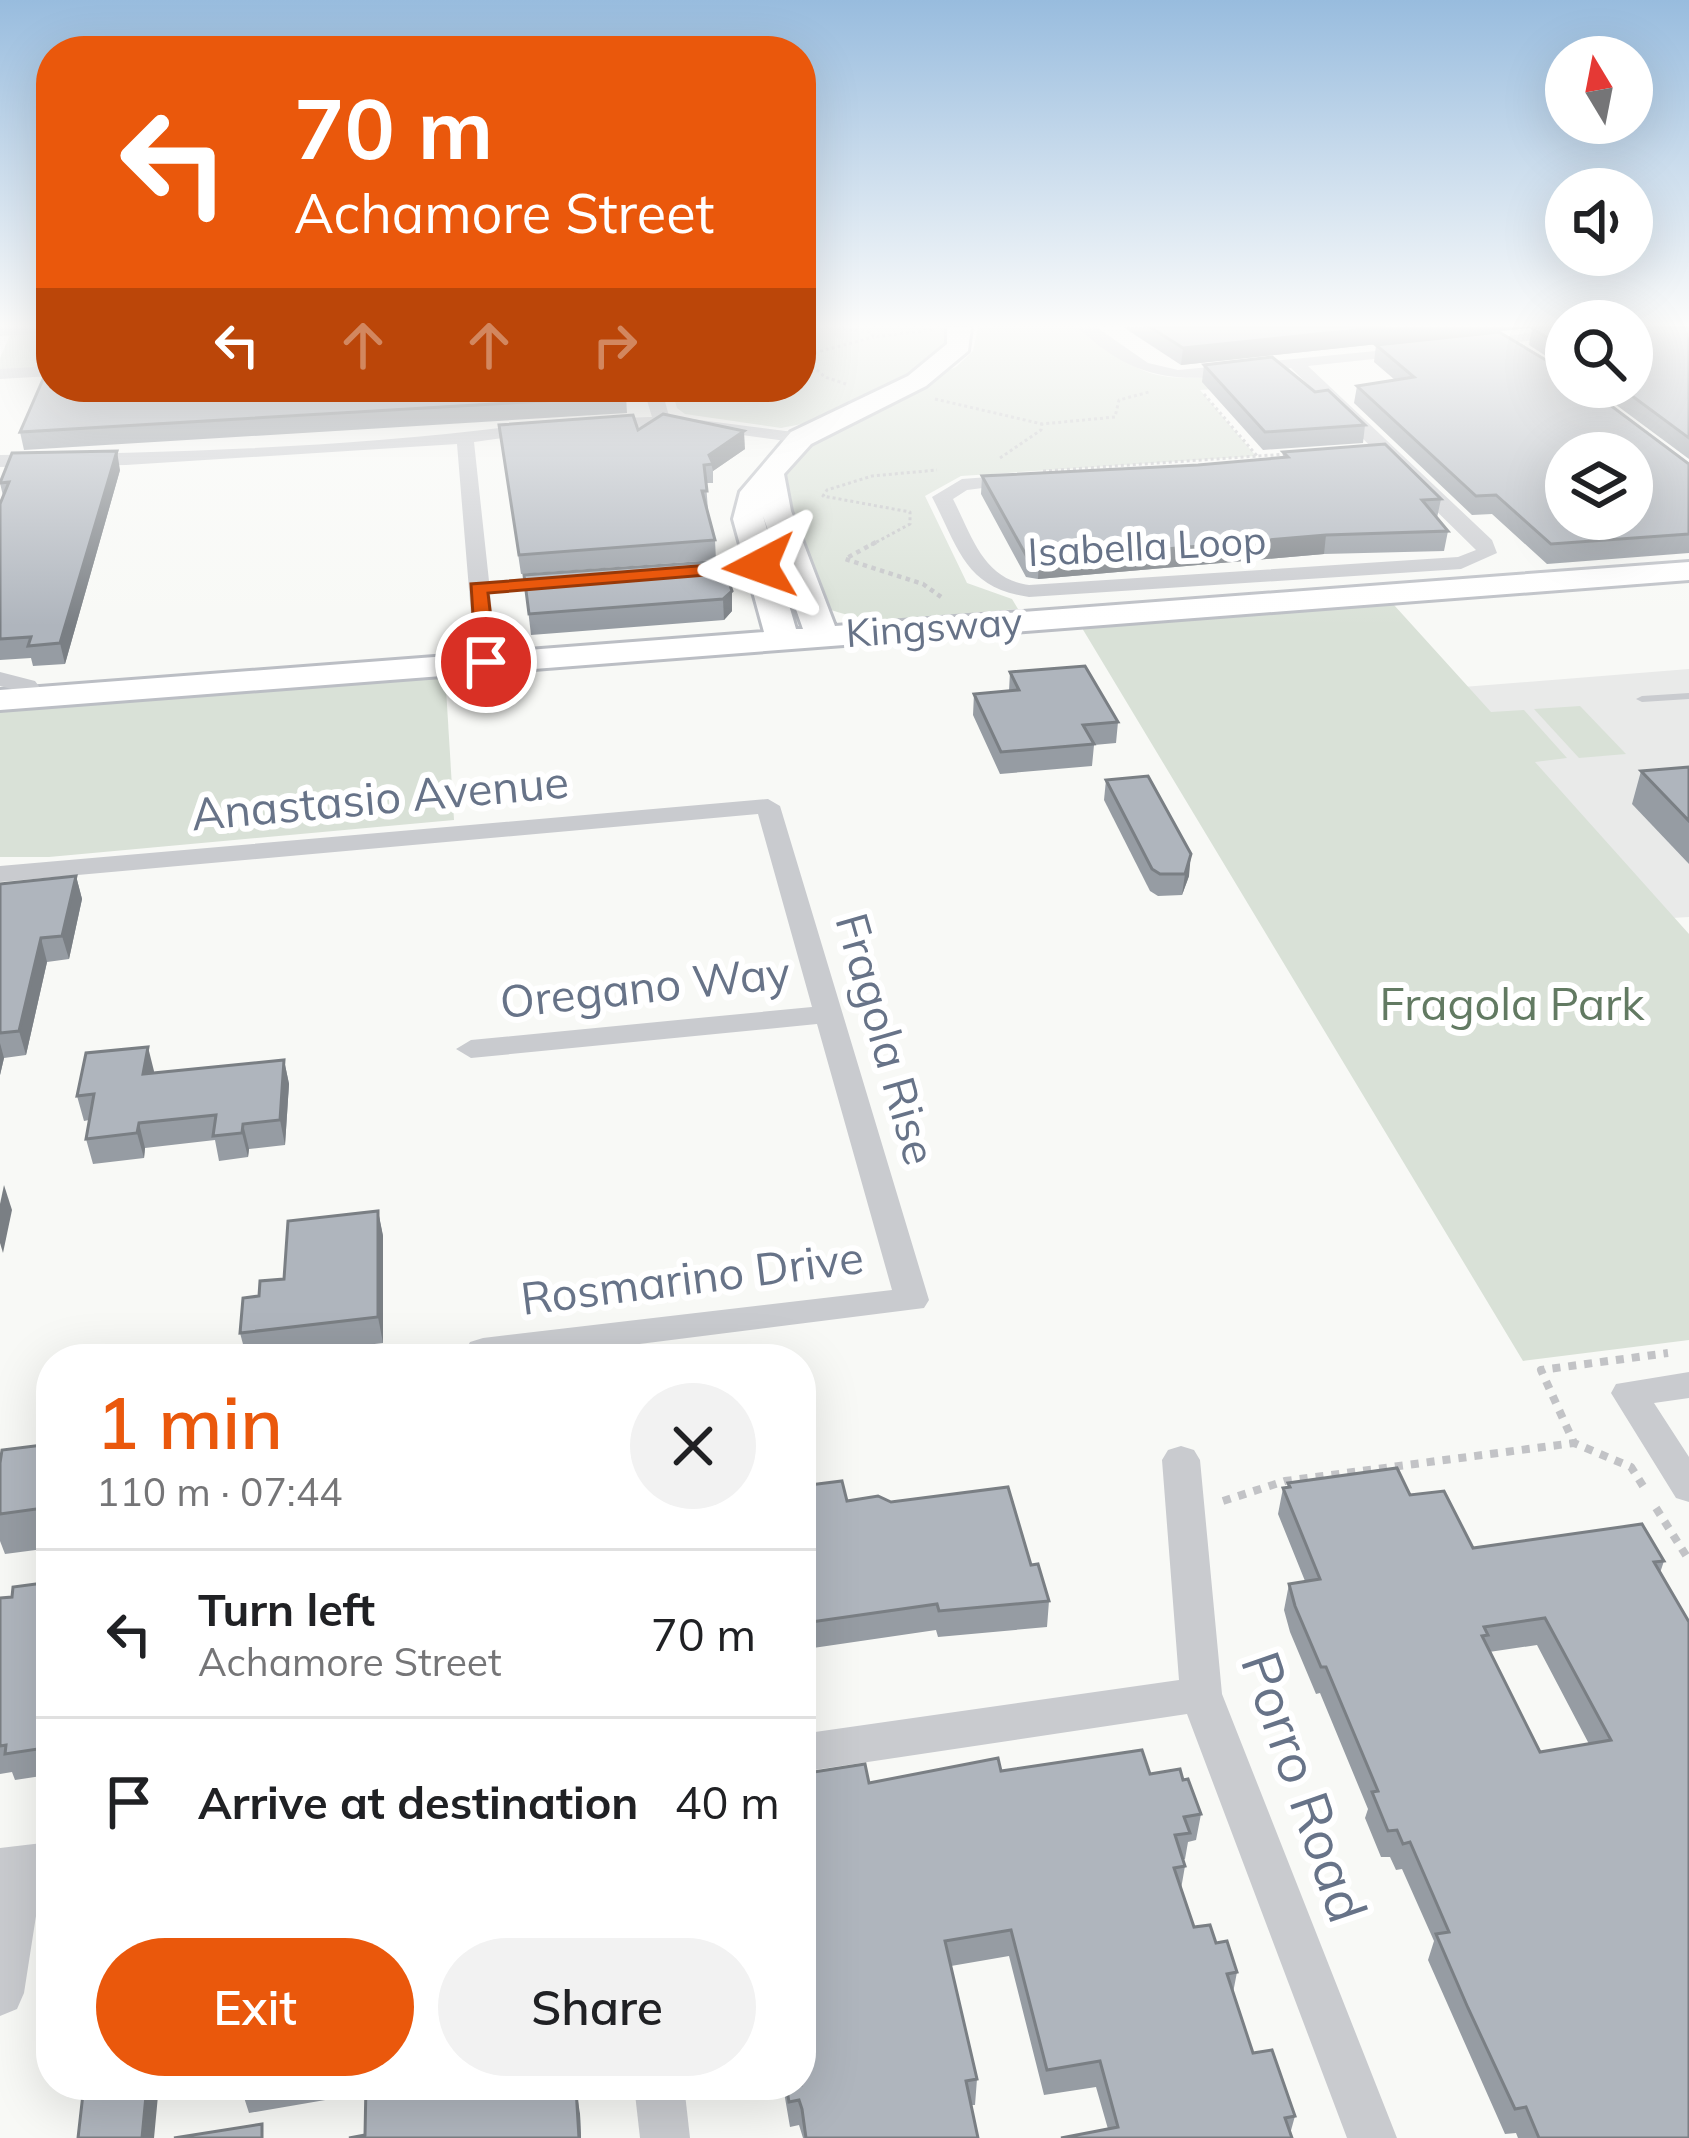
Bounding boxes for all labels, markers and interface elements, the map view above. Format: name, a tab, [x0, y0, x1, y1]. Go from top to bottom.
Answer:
north arrow	[1545, 36, 1653, 144]
map controls	[1545, 36, 1653, 540]
text: 70 m	[294, 75, 493, 180]
icon: left	[96, 84, 252, 240]
button: sound	[1545, 168, 1653, 276]
text: Achamore Street	[294, 179, 715, 247]
button: search	[1545, 300, 1653, 408]
icon: left	[204, 312, 270, 378]
icon: ahead	[330, 312, 396, 378]
icon: ahead	[456, 312, 522, 378]
icon: right	[582, 312, 648, 378]
button: layers	[1545, 432, 1653, 540]
position arrow	[697, 503, 823, 629]
street label: Isabella Loop	[1027, 515, 1267, 576]
street label: Kingsway	[844, 596, 1024, 657]
pin	[435, 611, 537, 713]
icon: arrive	[453, 629, 519, 695]
street label: Anastasio Avenue	[189, 753, 571, 841]
street label: Fragola Rise	[824, 907, 950, 1171]
street label: Oregano Way	[497, 943, 793, 1029]
park label: Fragola Park	[1380, 975, 1645, 1031]
street label: Rosmarino Drive	[517, 1228, 866, 1326]
text: 1 min	[96, 1377, 283, 1467]
button: close	[630, 1383, 756, 1509]
text: 110 m · 07:44	[96, 1467, 342, 1516]
text: Turn left	[198, 1581, 375, 1637]
icon: left	[96, 1601, 162, 1667]
text: 70 m	[651, 1606, 756, 1662]
text: Achamore Street	[198, 1637, 502, 1686]
street label: Porro Road	[1227, 1643, 1383, 1931]
icon: arrive	[96, 1769, 162, 1835]
text: Arrive at destination	[198, 1774, 638, 1830]
text: 40 m	[674, 1774, 780, 1830]
button: Exit	[96, 1938, 414, 2076]
button: Share	[438, 1938, 756, 2076]

